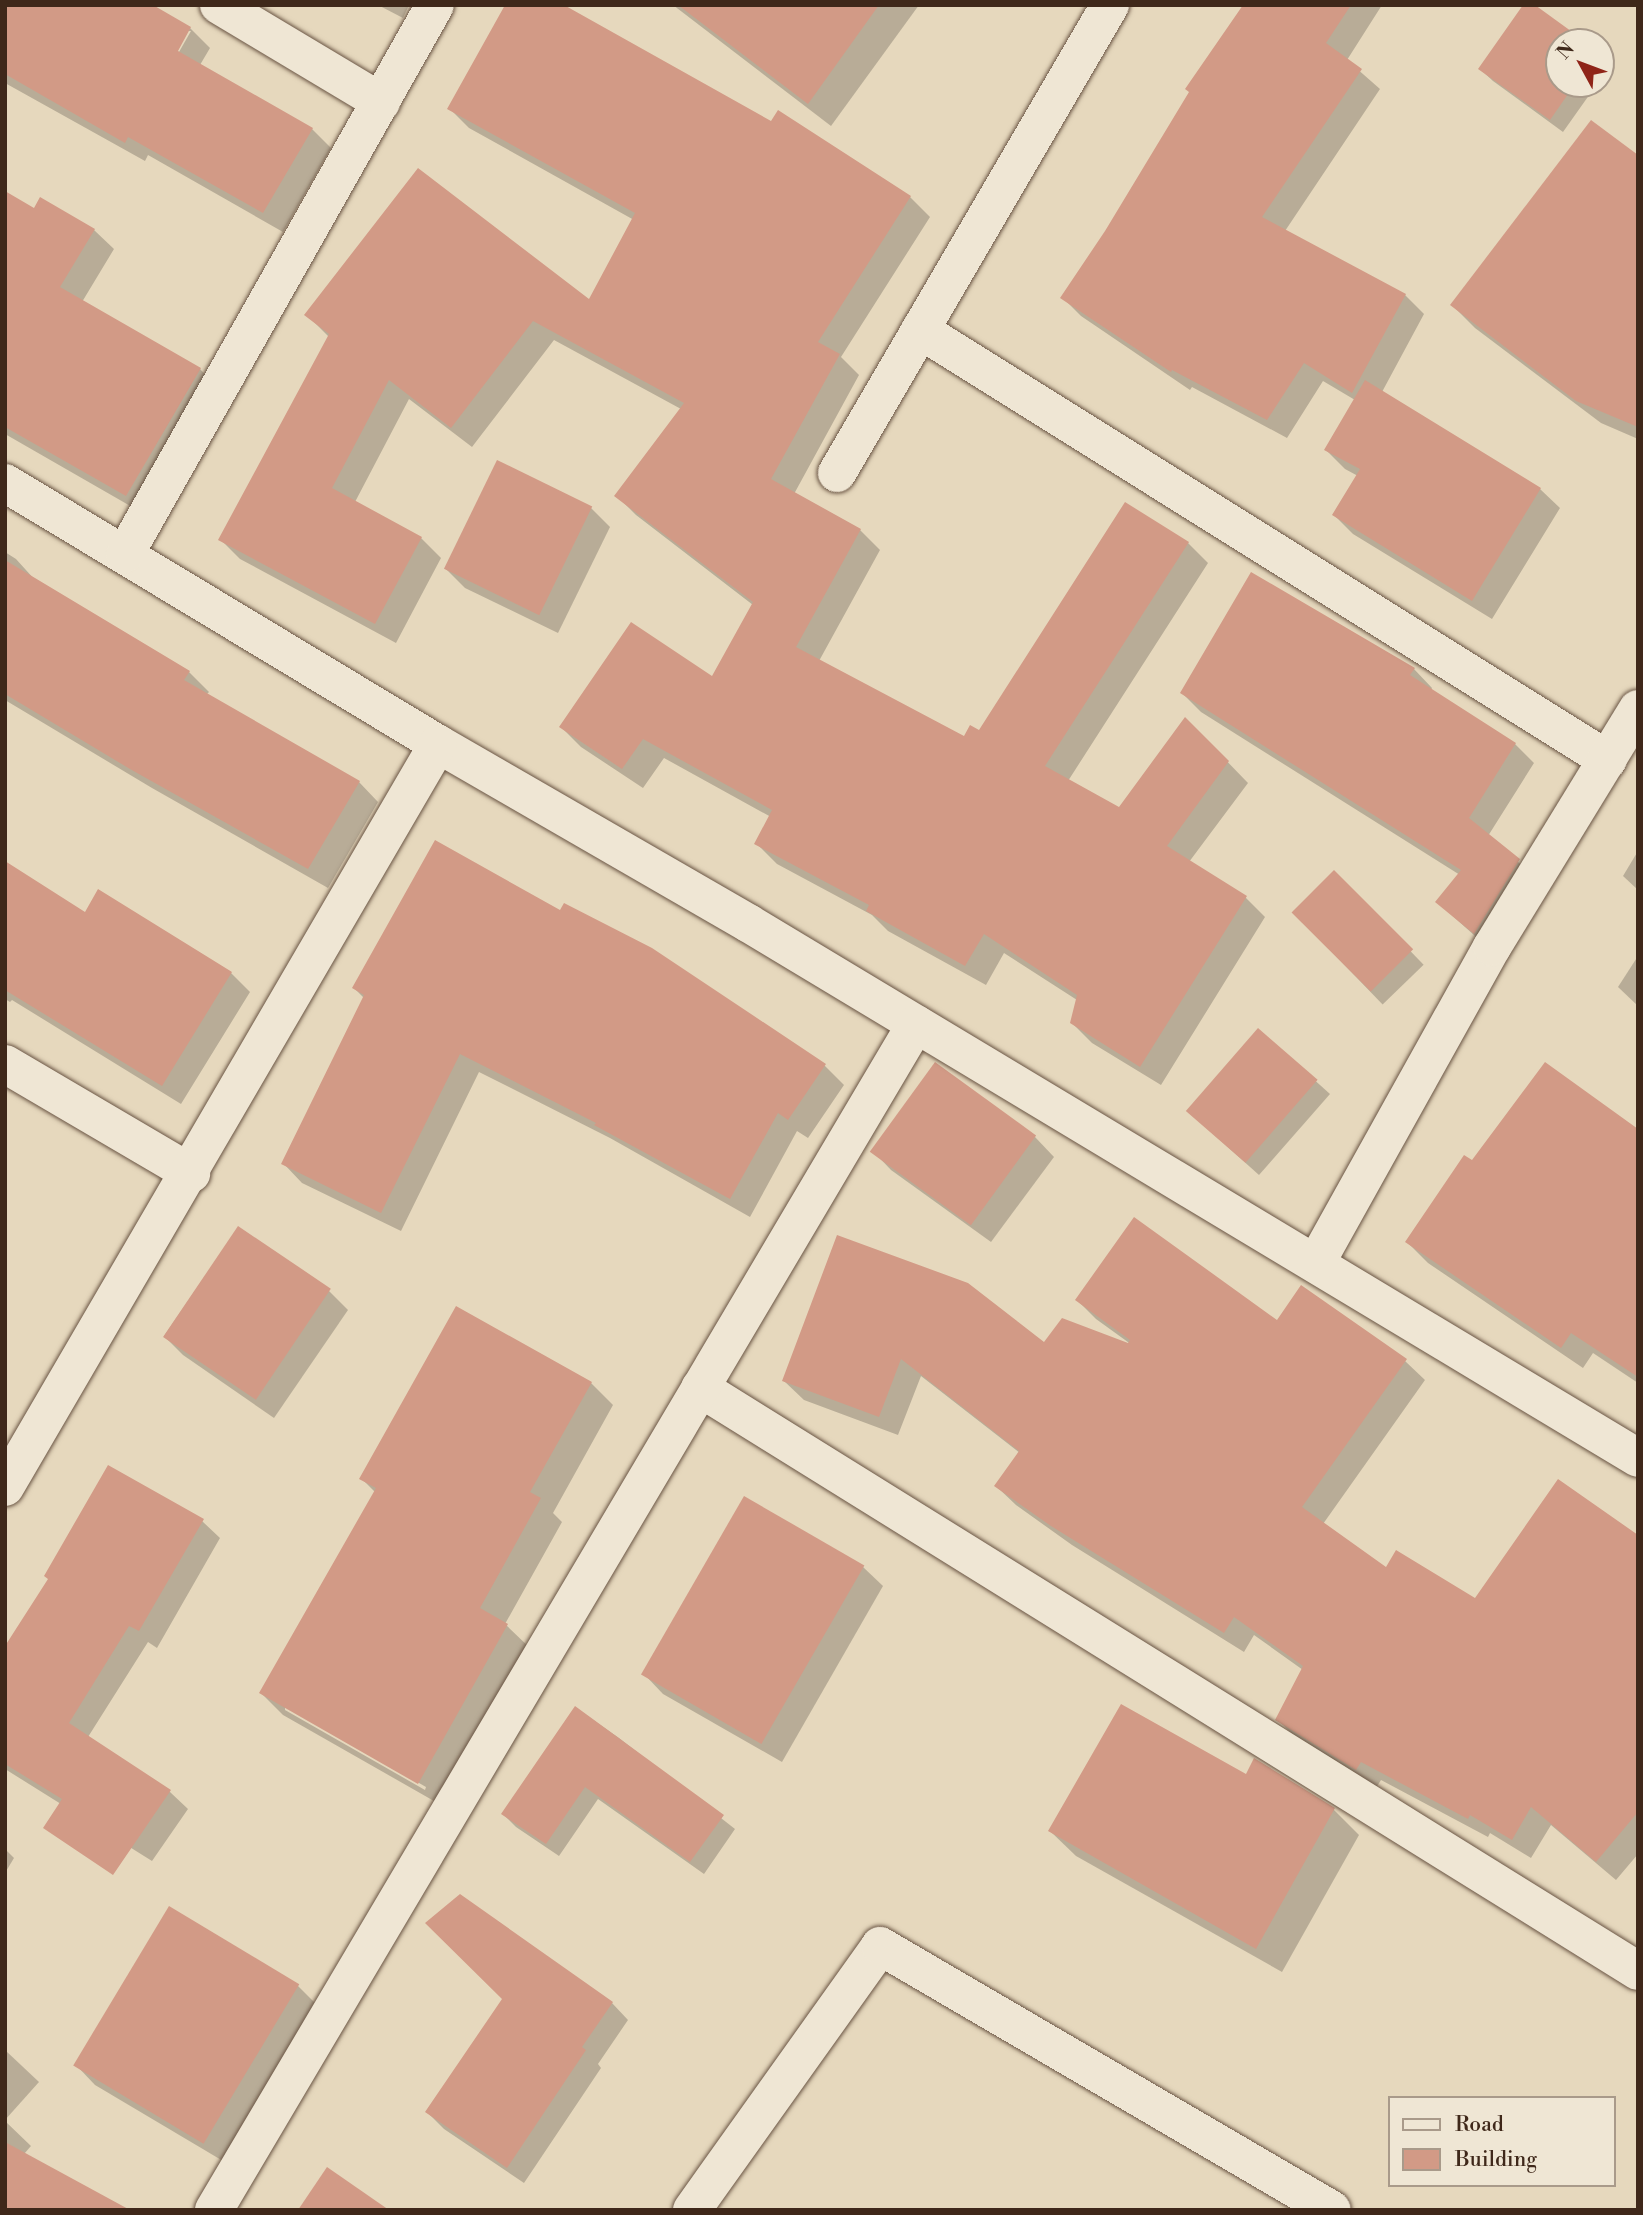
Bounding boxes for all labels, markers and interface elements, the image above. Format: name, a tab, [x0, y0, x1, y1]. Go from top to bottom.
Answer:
north arrow	[1545, 28, 1615, 98]
text: N	[1552, 37, 1580, 64]
legend	[1388, 2096, 1615, 2187]
text: Road	[1455, 2112, 1504, 2138]
text: Building	[1455, 2147, 1537, 2173]

